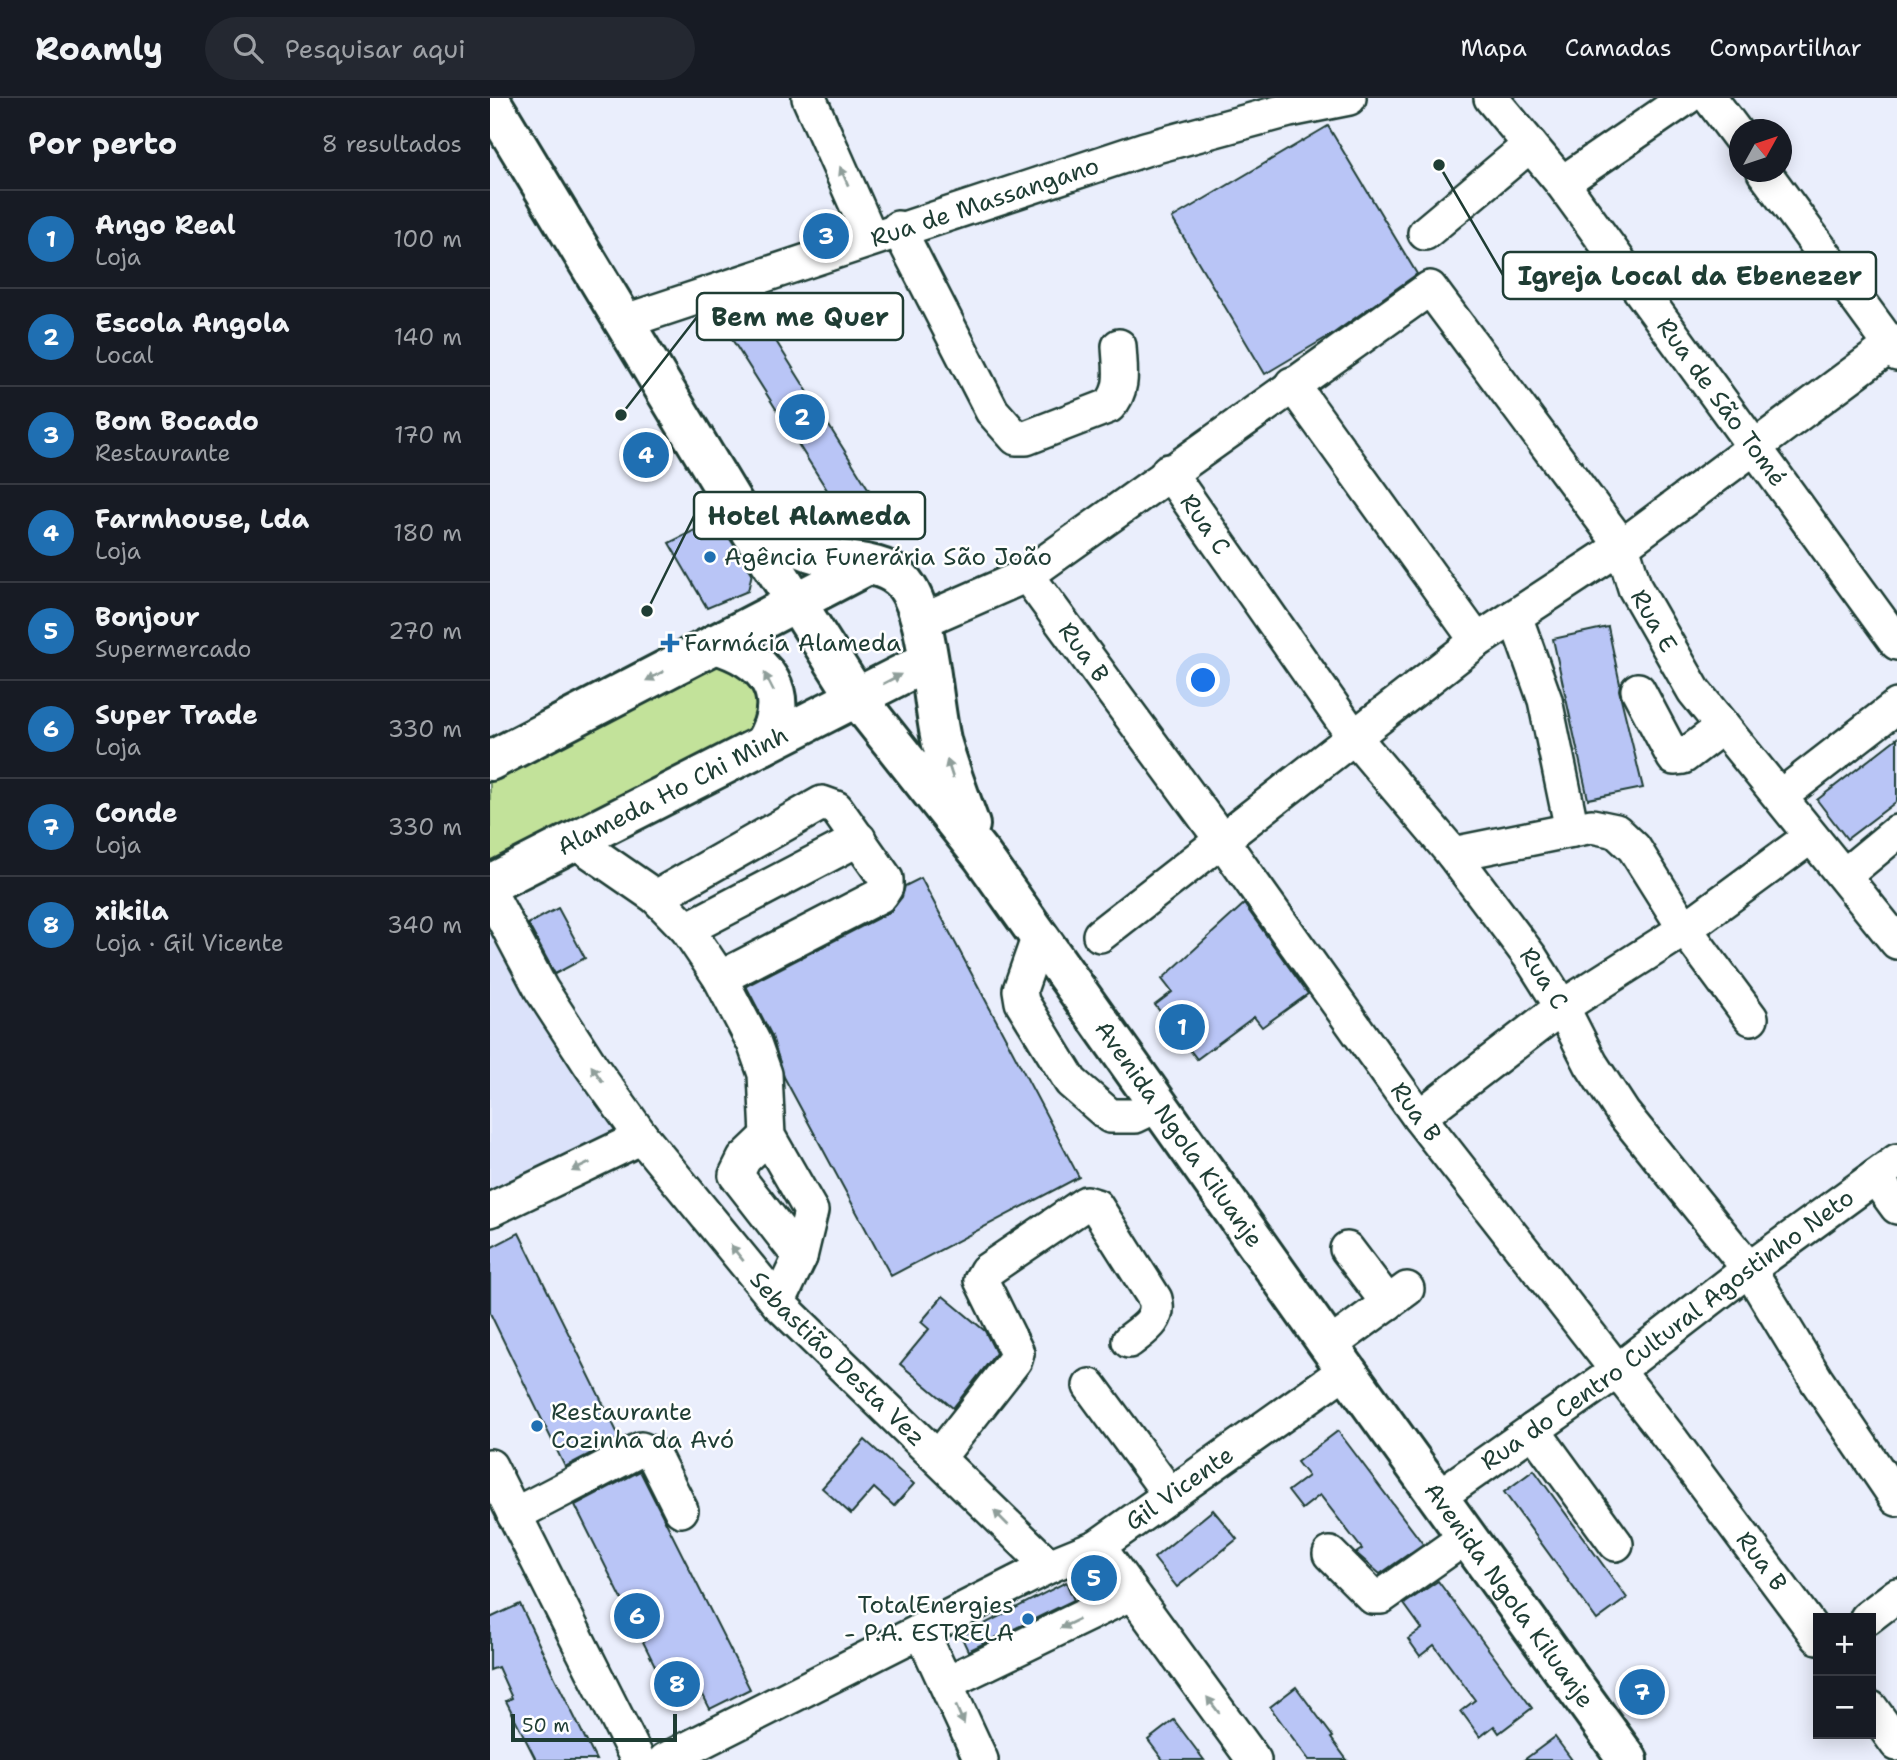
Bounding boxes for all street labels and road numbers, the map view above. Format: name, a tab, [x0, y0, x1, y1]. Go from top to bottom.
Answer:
street label: Rua de Massangano	[867, 149, 1103, 255]
street label: Rua de São Tomé	[1650, 312, 1794, 493]
street label: Rua C	[1173, 487, 1238, 561]
street label: Rua E	[1623, 584, 1685, 658]
street label: Rua B	[1051, 616, 1117, 689]
street label: Alameda Ho Chi Minh	[552, 719, 794, 863]
street label: Rua C	[1512, 941, 1575, 1015]
street label: Avenida Ngola Kiluanje	[1088, 1014, 1270, 1254]
street label: Rua B	[1383, 1076, 1449, 1149]
street label: Rua do Centro Cultural Agostinho Neto	[1475, 1182, 1860, 1478]
street label: Sebastião Desta Vez	[743, 1265, 932, 1453]
street label: Gil Vicente	[1119, 1439, 1240, 1538]
street label: Avenida Ngola Kiluanje	[1417, 1476, 1601, 1715]
street label: Rua B	[1729, 1525, 1794, 1598]

